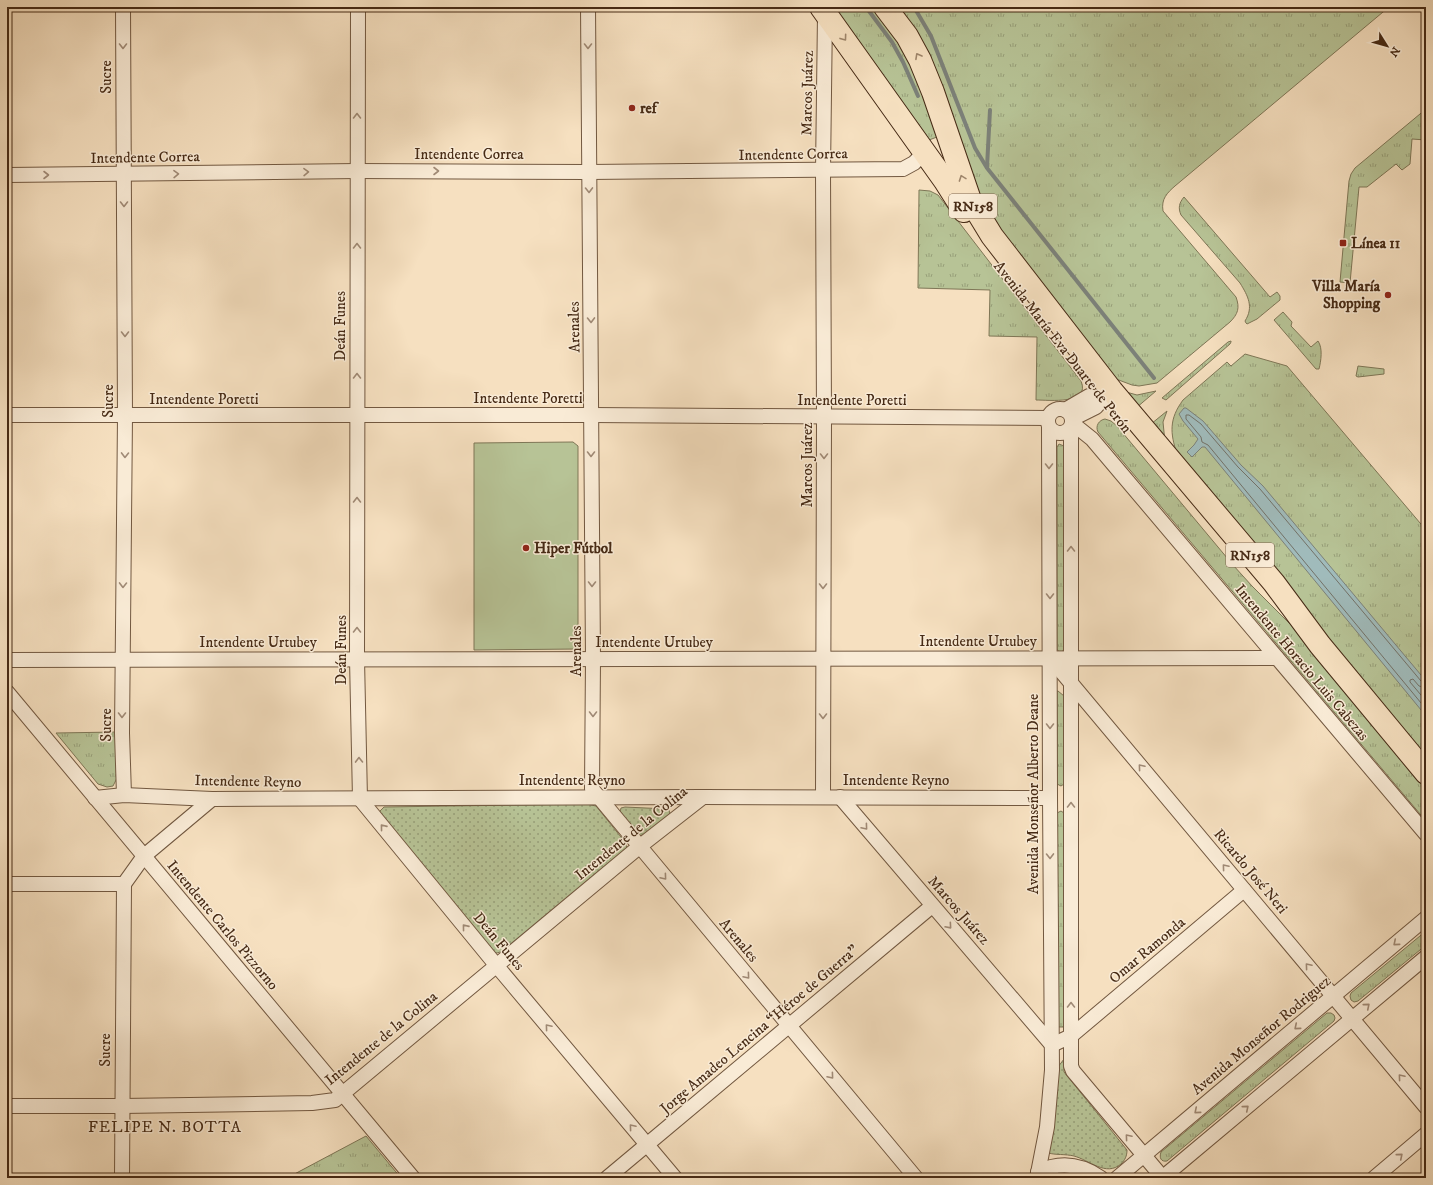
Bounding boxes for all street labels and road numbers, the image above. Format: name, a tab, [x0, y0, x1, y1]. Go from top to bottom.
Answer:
street label: Marcos Juárez	[797, 50, 818, 136]
street label: Sucre	[97, 60, 116, 94]
street label: Intendente Correa	[738, 144, 848, 165]
street label: Intendente Correa	[414, 145, 524, 164]
street label: Intendente Correa	[90, 147, 200, 168]
road number: RN158	[949, 194, 997, 218]
street label: Avenida María Eva Duarte de Perón	[989, 257, 1136, 437]
street label: Deán Funes	[331, 291, 350, 361]
street label: Arenales	[565, 301, 584, 353]
street label: Sucre	[99, 384, 118, 418]
street label: Intendente Poretti	[473, 389, 583, 408]
street label: Intendente Poretti	[149, 390, 259, 409]
street label: Intendente Poretti	[797, 391, 907, 410]
street label: Marcos Juárez	[798, 422, 817, 508]
road number: RN158	[1226, 543, 1274, 567]
street label: Intendente Horacio Luis Cabezas	[1231, 580, 1373, 744]
street label: Deán Funes	[332, 615, 351, 685]
street label: Arenales	[567, 625, 586, 677]
street label: Intendente Urtubey	[919, 632, 1038, 651]
street label: Intendente Urtubey	[199, 633, 318, 652]
street label: Intendente Urtubey	[595, 633, 714, 652]
street label: Avenida Monseñor Alberto Deane	[1024, 694, 1043, 894]
street label: Sucre	[97, 708, 116, 742]
street label: Intendente Reyno	[194, 771, 302, 792]
street label: Intendente Reyno	[519, 771, 625, 790]
street label: Intendente Reyno	[843, 771, 949, 790]
street label: Intendente de la Colina	[571, 782, 692, 885]
street label: Ricardo José Neri	[1209, 825, 1292, 918]
street label: Intendente Carlos Pizzorno	[163, 856, 283, 994]
street label: Marcos Juárez	[924, 872, 994, 949]
street label: Deán Funes	[469, 908, 528, 974]
street label: Omar Ramonda	[1105, 913, 1190, 988]
street label: Arenales	[715, 915, 762, 966]
street label: Jorge Amadeo Lencina “Héroe de Guerra”	[655, 941, 862, 1119]
street label: Avenida Monseñor Rodriguez	[1188, 971, 1335, 1099]
street label: Intendente de la Colina	[321, 987, 442, 1090]
street label: Sucre	[96, 1033, 115, 1067]

